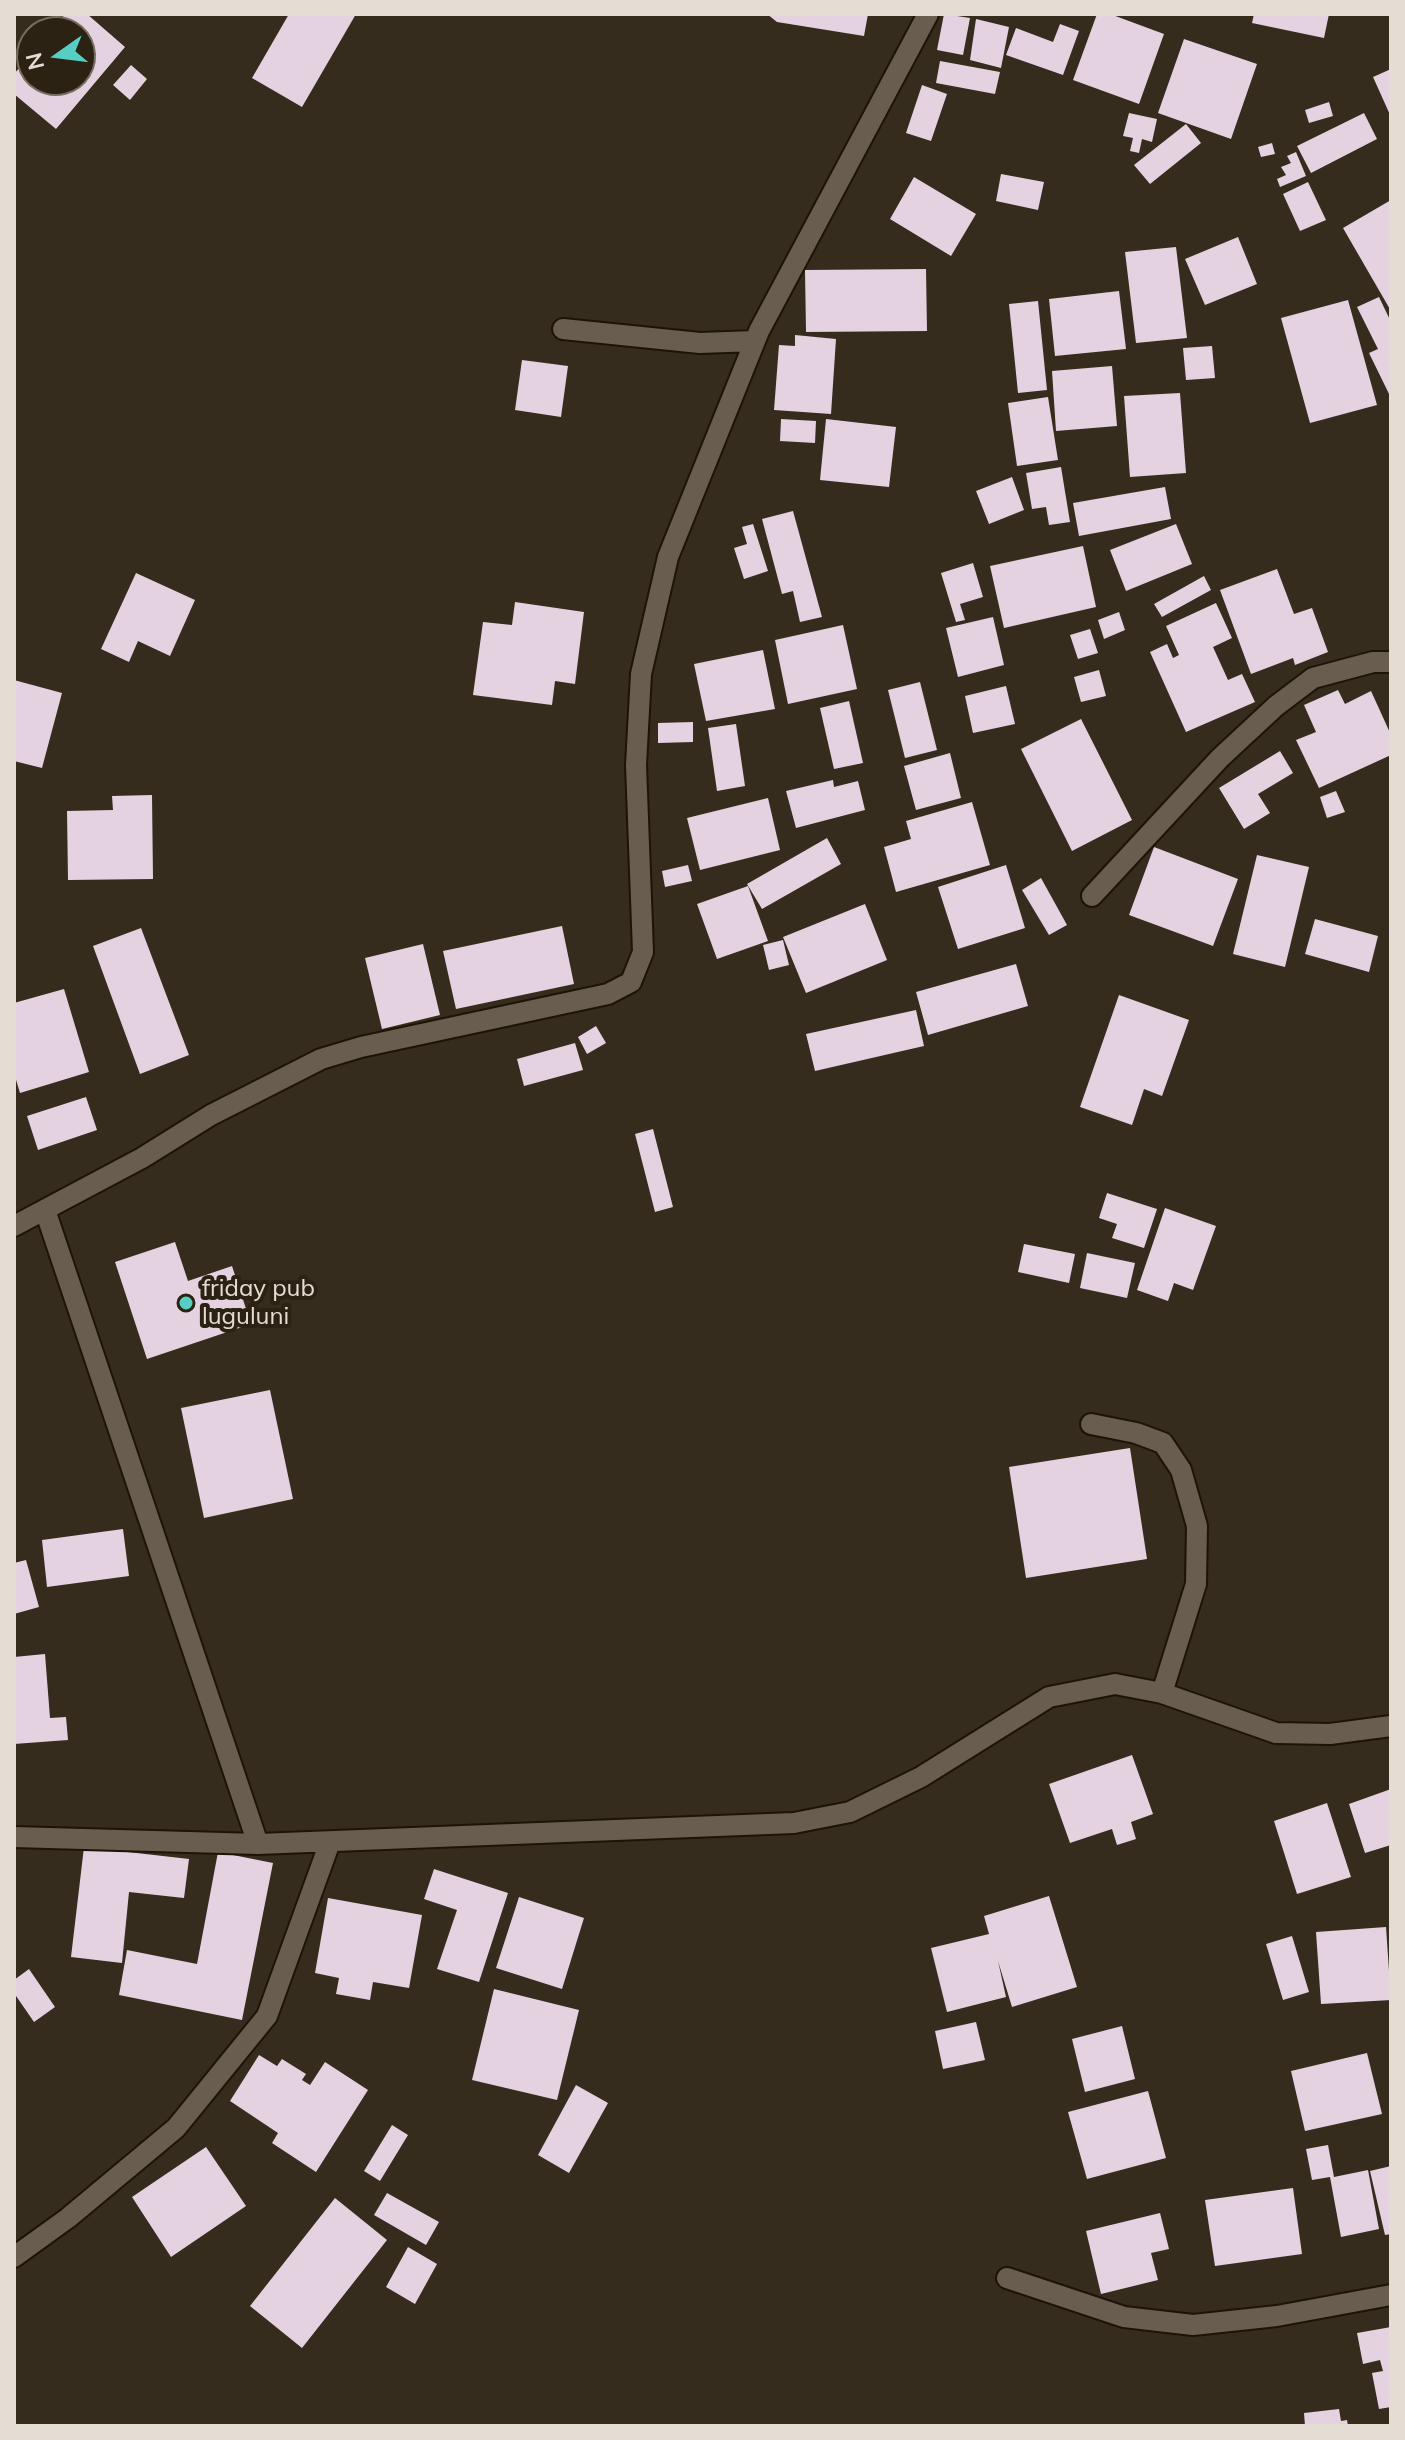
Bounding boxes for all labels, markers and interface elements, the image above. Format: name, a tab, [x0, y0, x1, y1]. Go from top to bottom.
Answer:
north arrow	[16, 16, 96, 96]
text: N	[19, 50, 50, 73]
place label: friday pub luguluni	[202, 1275, 315, 1331]
marker: friday pub luguluni	[177, 1294, 195, 1312]

